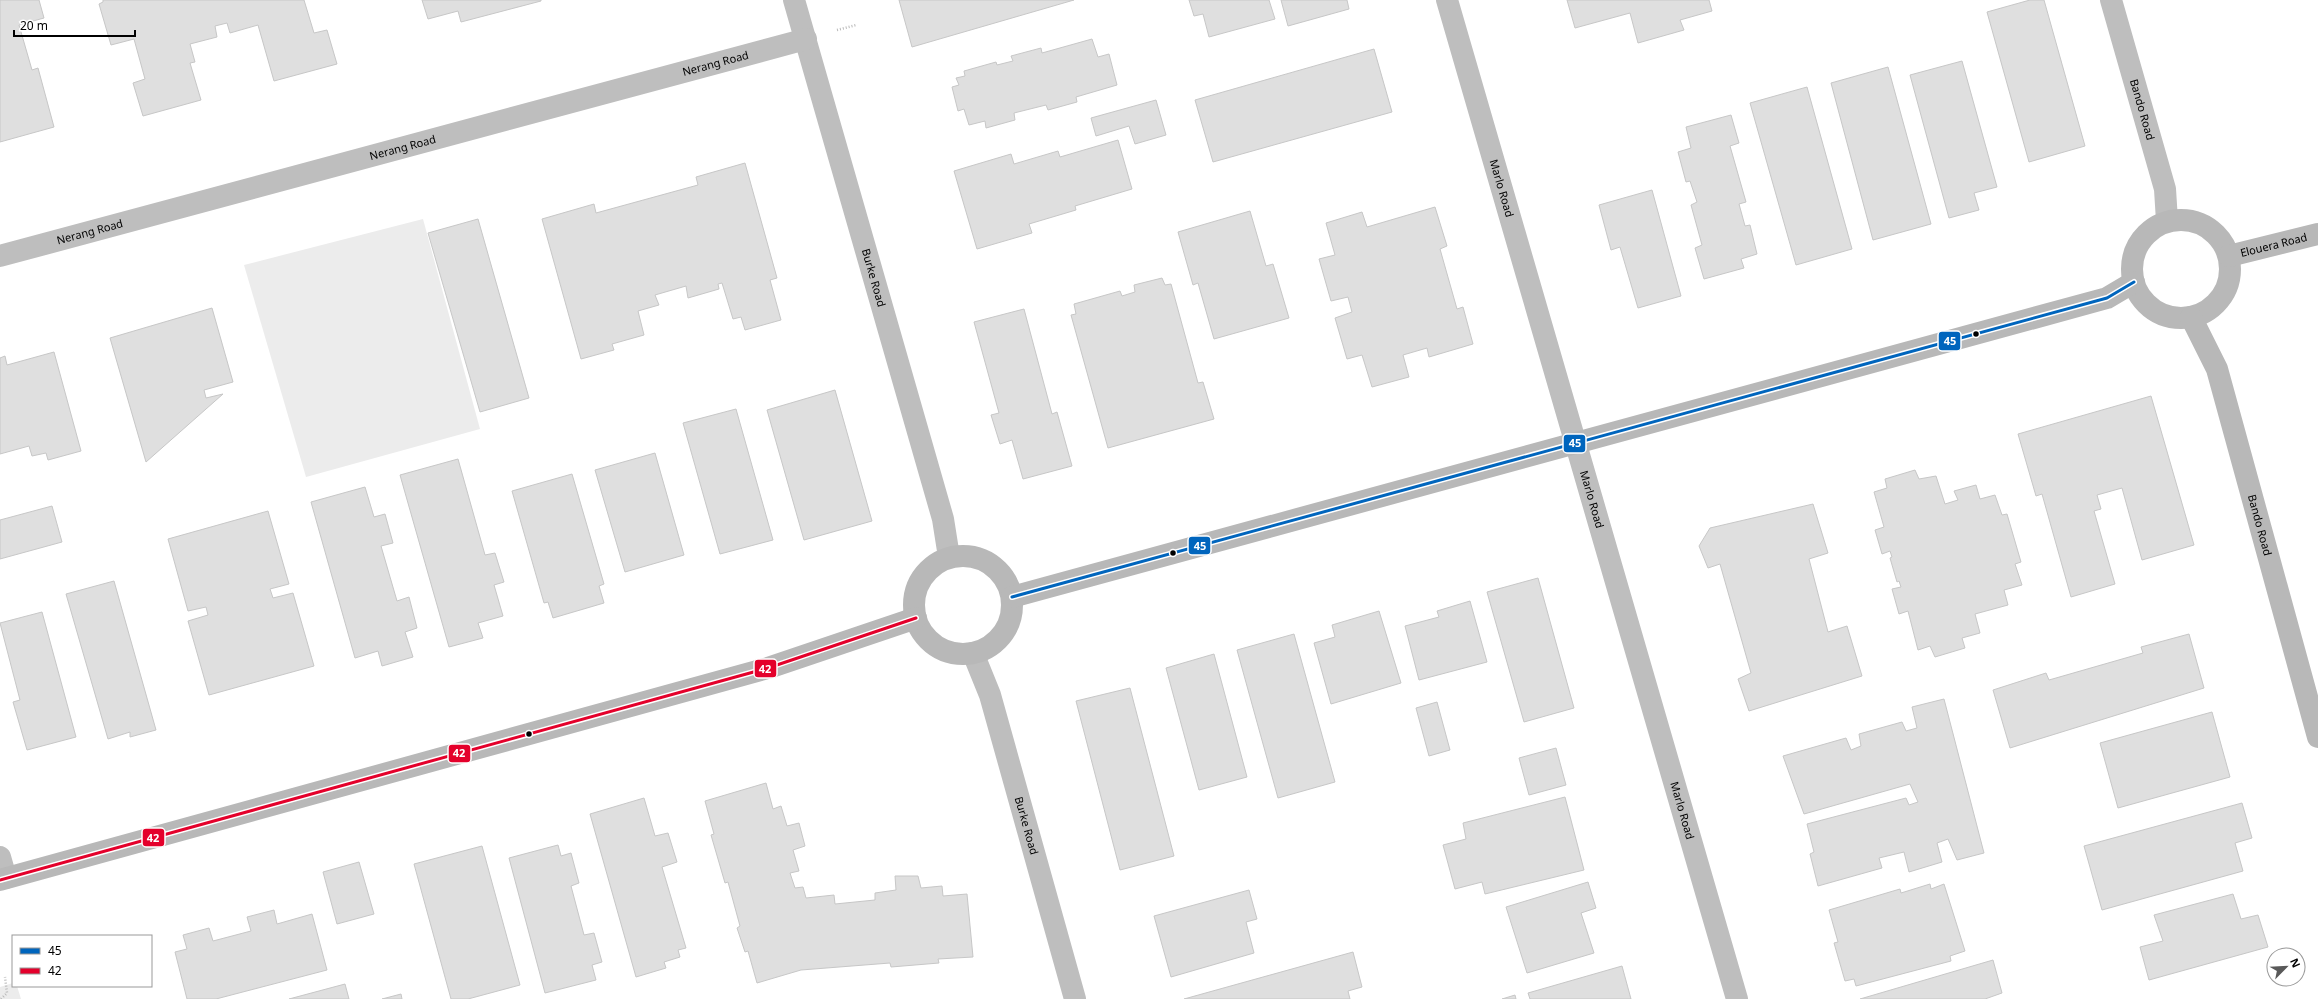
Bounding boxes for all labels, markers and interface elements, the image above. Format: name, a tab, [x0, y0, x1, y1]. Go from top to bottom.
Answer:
scale bar	[14, 12, 135, 38]
text: 20 m	[20, 17, 48, 34]
street label: Nerang Road	[681, 47, 750, 79]
street label: Bando Road	[2127, 77, 2159, 142]
street label: Nerang Road	[368, 131, 437, 163]
street label: Marlo Road	[1487, 157, 1518, 219]
street label: Nerang Road	[55, 215, 124, 247]
street label: Elouera Road	[2239, 229, 2309, 260]
street label: Burke Road	[859, 247, 890, 309]
unlabelled marker	[1971, 329, 1981, 339]
line badge: 45	[1938, 331, 1961, 351]
text: 45	[1944, 333, 1956, 348]
line badge: 45	[1563, 434, 1586, 453]
text: 45	[1569, 435, 1581, 450]
street label: Marlo Road	[1577, 469, 1608, 530]
street label: Bando Road	[2245, 493, 2276, 557]
line badge: 45	[1188, 536, 1211, 555]
text: 45	[1194, 538, 1206, 553]
unlabelled marker	[1168, 548, 1178, 558]
line badge: 42	[754, 659, 777, 678]
text: 42	[759, 661, 771, 676]
unlabelled marker	[524, 729, 534, 739]
line badge: 42	[448, 744, 471, 763]
text: 42	[453, 745, 465, 760]
street label: Marlo Road	[1667, 780, 1698, 841]
street label: Burke Road	[1012, 795, 1042, 856]
line badge: 42	[142, 828, 165, 847]
text: 42	[147, 830, 159, 845]
legend	[12, 935, 152, 987]
text: 45	[48, 942, 62, 959]
north arrow	[2266, 947, 2306, 987]
text: N	[2287, 956, 2304, 970]
text: 42	[48, 962, 62, 979]

